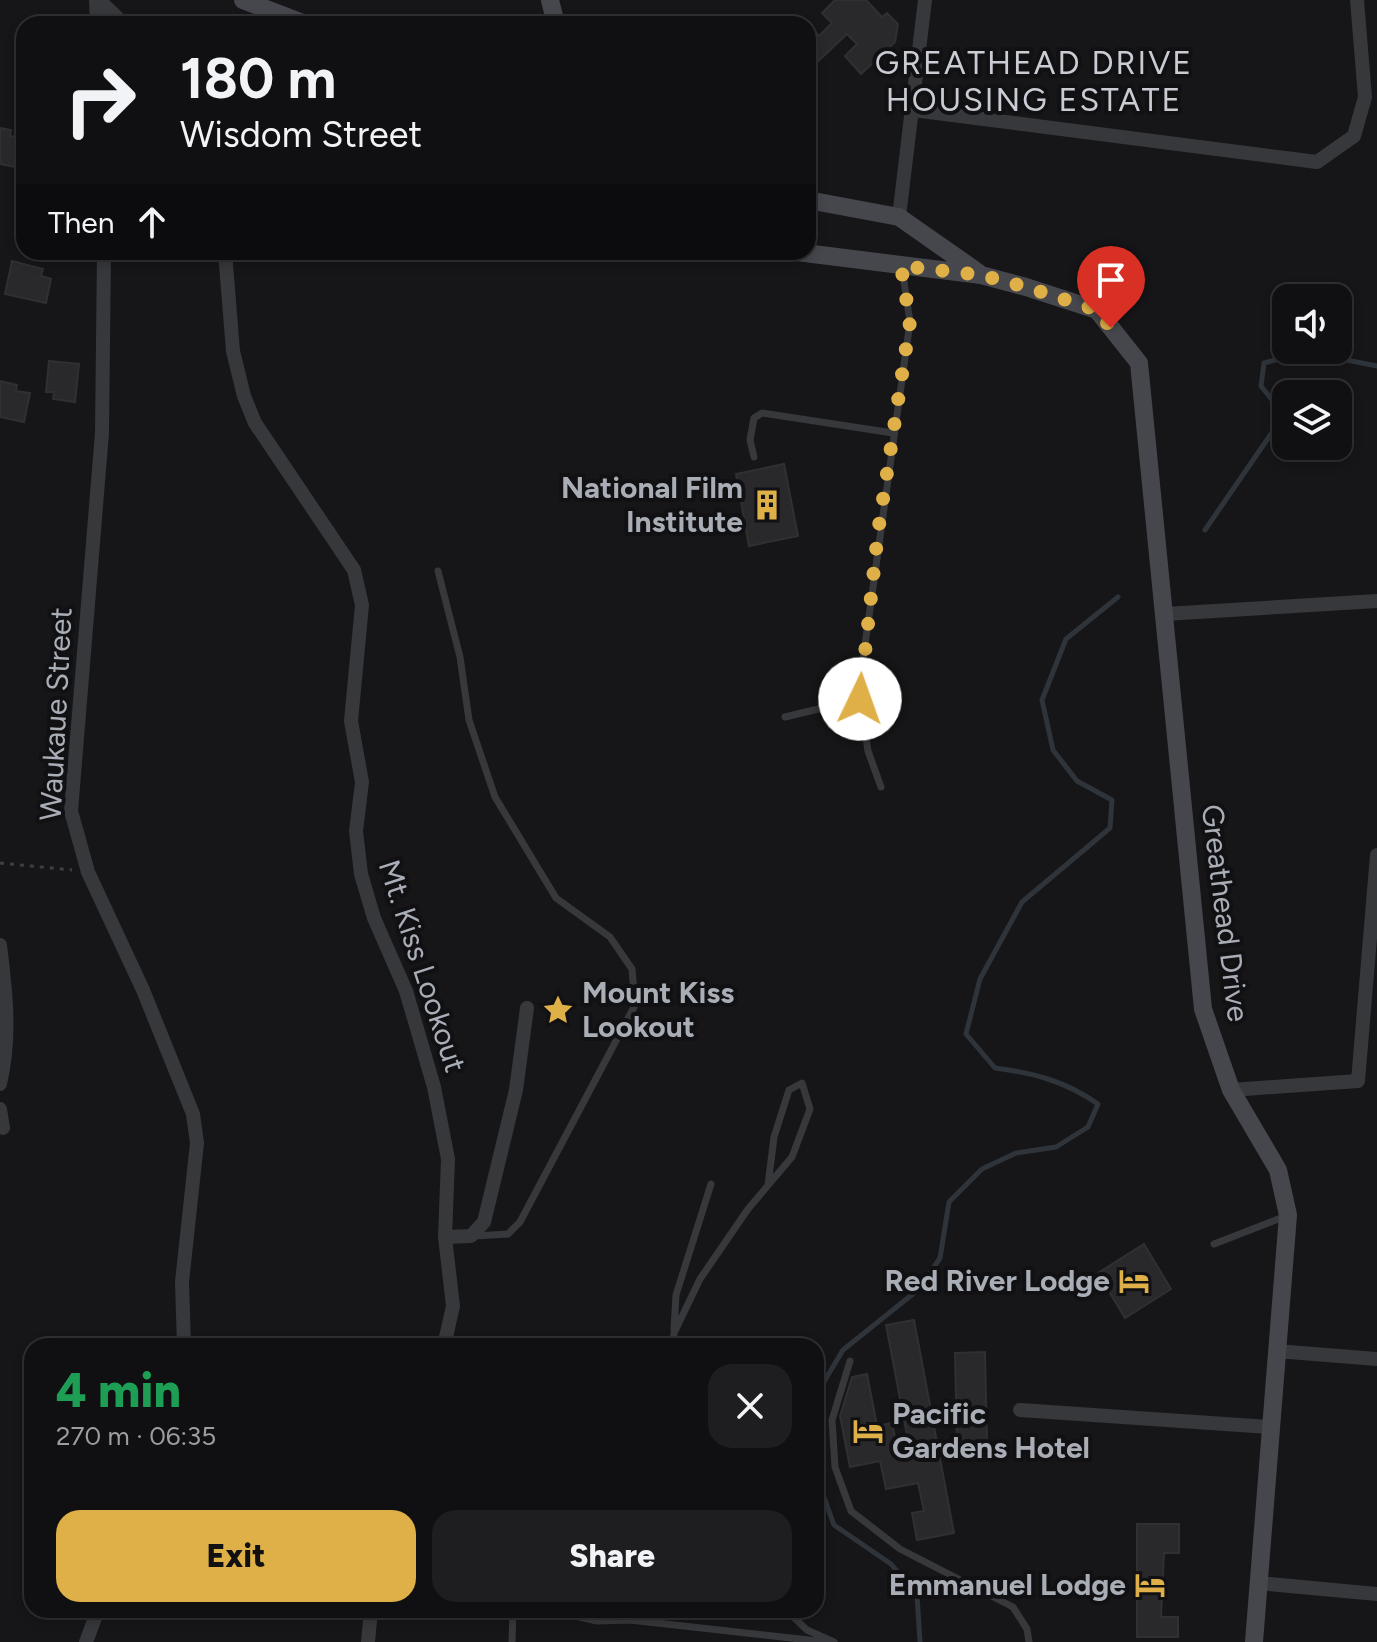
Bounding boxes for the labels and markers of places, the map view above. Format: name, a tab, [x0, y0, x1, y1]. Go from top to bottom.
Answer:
pin	[1077, 246, 1145, 328]
place label: National Film Institute	[561, 469, 743, 540]
building icon: National Film Institute	[750, 488, 784, 522]
place label: Mount Kiss Lookout	[582, 974, 734, 1045]
place icon: Mount Kiss Lookout	[541, 993, 575, 1027]
place label: Red River Lodge	[884, 1262, 1110, 1299]
hotel icon: Red River Lodge	[1117, 1264, 1151, 1298]
place label: Pacific Gardens Hotel	[892, 1395, 1090, 1466]
hotel icon: Pacific Gardens Hotel	[851, 1414, 885, 1448]
place label: Emmanuel Lodge	[889, 1566, 1126, 1603]
hotel icon: Emmanuel Lodge	[1133, 1568, 1167, 1602]

